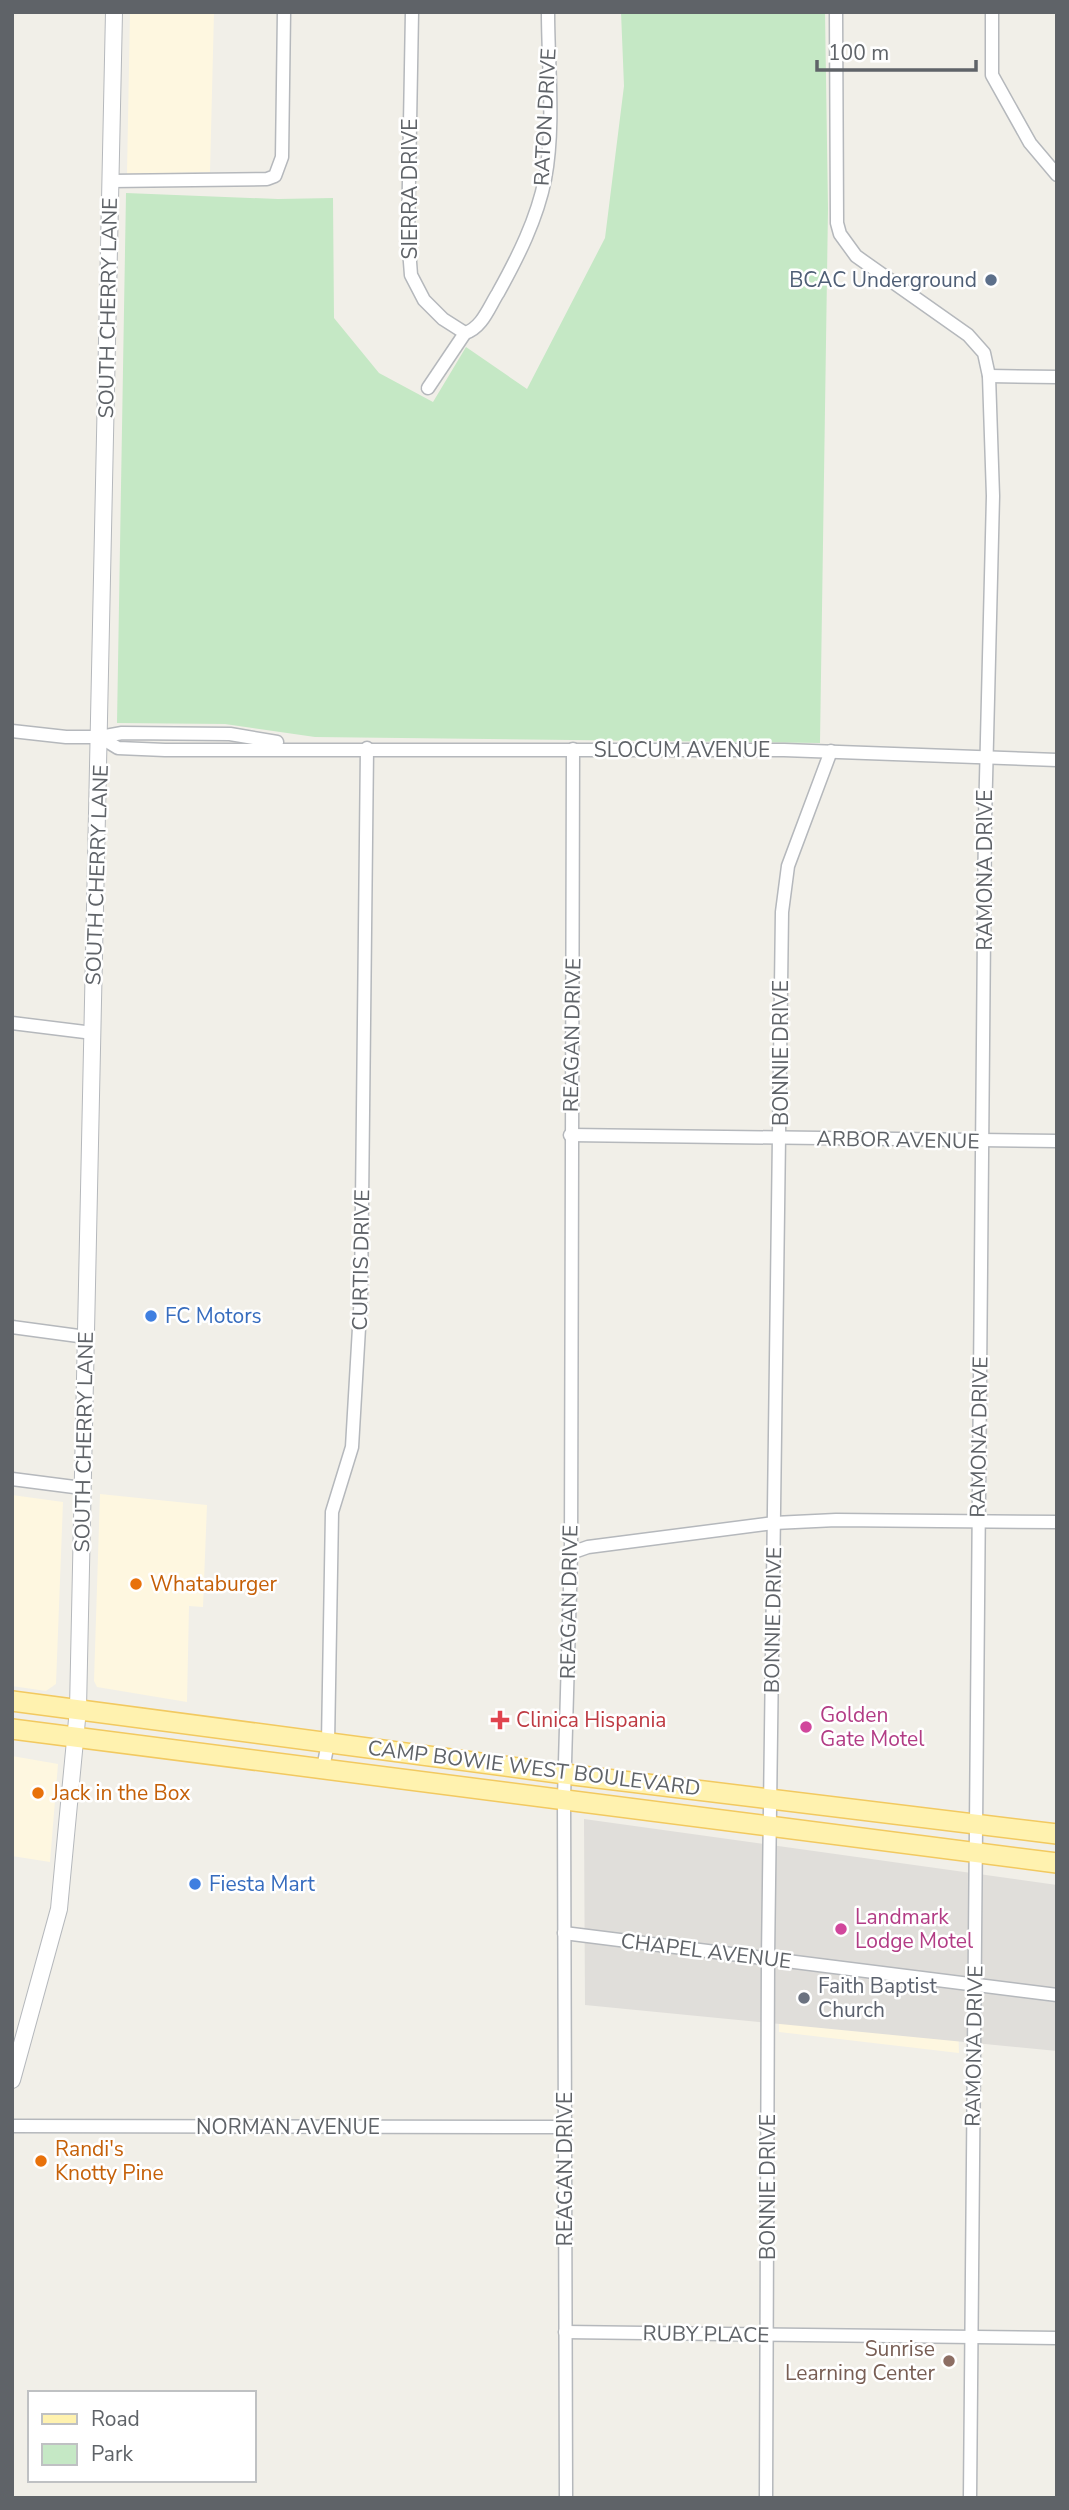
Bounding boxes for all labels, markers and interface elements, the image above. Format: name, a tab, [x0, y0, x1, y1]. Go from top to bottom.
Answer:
scale bar	[817, 28, 976, 72]
text: 100 m	[828, 39, 889, 67]
street label: RATON DRIVE	[527, 47, 563, 187]
street label: SIERRA DRIVE	[396, 119, 424, 259]
street label: SOUTH CHERRY LANE	[92, 197, 124, 419]
place label: BCAC Underground	[789, 266, 977, 294]
marker: BCAC Underground	[983, 272, 999, 288]
street label: SLOCUM AVENUE	[594, 736, 770, 764]
street label: SOUTH CHERRY LANE	[79, 764, 115, 986]
street label: RAMONA DRIVE	[971, 789, 999, 951]
street label: REAGAN DRIVE	[557, 958, 587, 1112]
street label: BONNIE DRIVE	[767, 980, 795, 1126]
street label: ARBOR AVENUE	[816, 1125, 980, 1155]
street label: CURTIS DRIVE	[346, 1189, 376, 1331]
place label: FC Motors	[165, 1302, 262, 1330]
marker: FC Motors	[143, 1308, 159, 1324]
street label: SOUTH CHERRY LANE	[68, 1331, 100, 1553]
street label: RAMONA DRIVE	[964, 1356, 994, 1518]
street label: REAGAN DRIVE	[554, 1525, 584, 1679]
street label: BONNIE DRIVE	[758, 1547, 788, 1693]
place label: Whataburger	[150, 1570, 278, 1598]
marker: Whataburger	[128, 1576, 144, 1592]
place label: Golden Gate Motel	[820, 1701, 925, 1753]
place label: Clinica Hispania	[516, 1706, 666, 1734]
marker: Clinica Hispania	[490, 1710, 510, 1730]
marker: Golden Gate Motel	[798, 1719, 814, 1735]
street label: CAMP BOWIE WEST BOULEVARD	[366, 1734, 702, 1802]
place label: Jack in the Box	[51, 1779, 190, 1807]
marker: Jack in the Box	[30, 1785, 46, 1801]
place label: Fiesta Mart	[209, 1870, 316, 1898]
marker: Fiesta Mart	[187, 1876, 203, 1892]
place label: Landmark Lodge Motel	[855, 1903, 974, 1955]
marker: Landmark Lodge Motel	[833, 1921, 849, 1937]
street label: CHAPEL AVENUE	[619, 1927, 793, 1975]
street label: RAMONA DRIVE	[959, 1965, 989, 2127]
place label: Faith Baptist Church	[818, 1972, 937, 2024]
marker: Faith Baptist Church	[796, 1990, 812, 2006]
street label: REAGAN DRIVE	[551, 2092, 579, 2246]
street label: NORMAN AVENUE	[196, 2113, 380, 2141]
street label: BONNIE DRIVE	[754, 2114, 782, 2260]
place label: Randi's Knotty Pine	[55, 2135, 164, 2187]
marker: Randi's Knotty Pine	[33, 2153, 49, 2169]
street label: RUBY PLACE	[642, 2319, 770, 2349]
place label: Sunrise Learning Center	[785, 2335, 935, 2387]
marker: Sunrise Learning Center	[941, 2353, 957, 2369]
legend	[28, 2391, 256, 2482]
text: Road	[91, 2405, 140, 2433]
text: Park	[91, 2440, 133, 2468]

